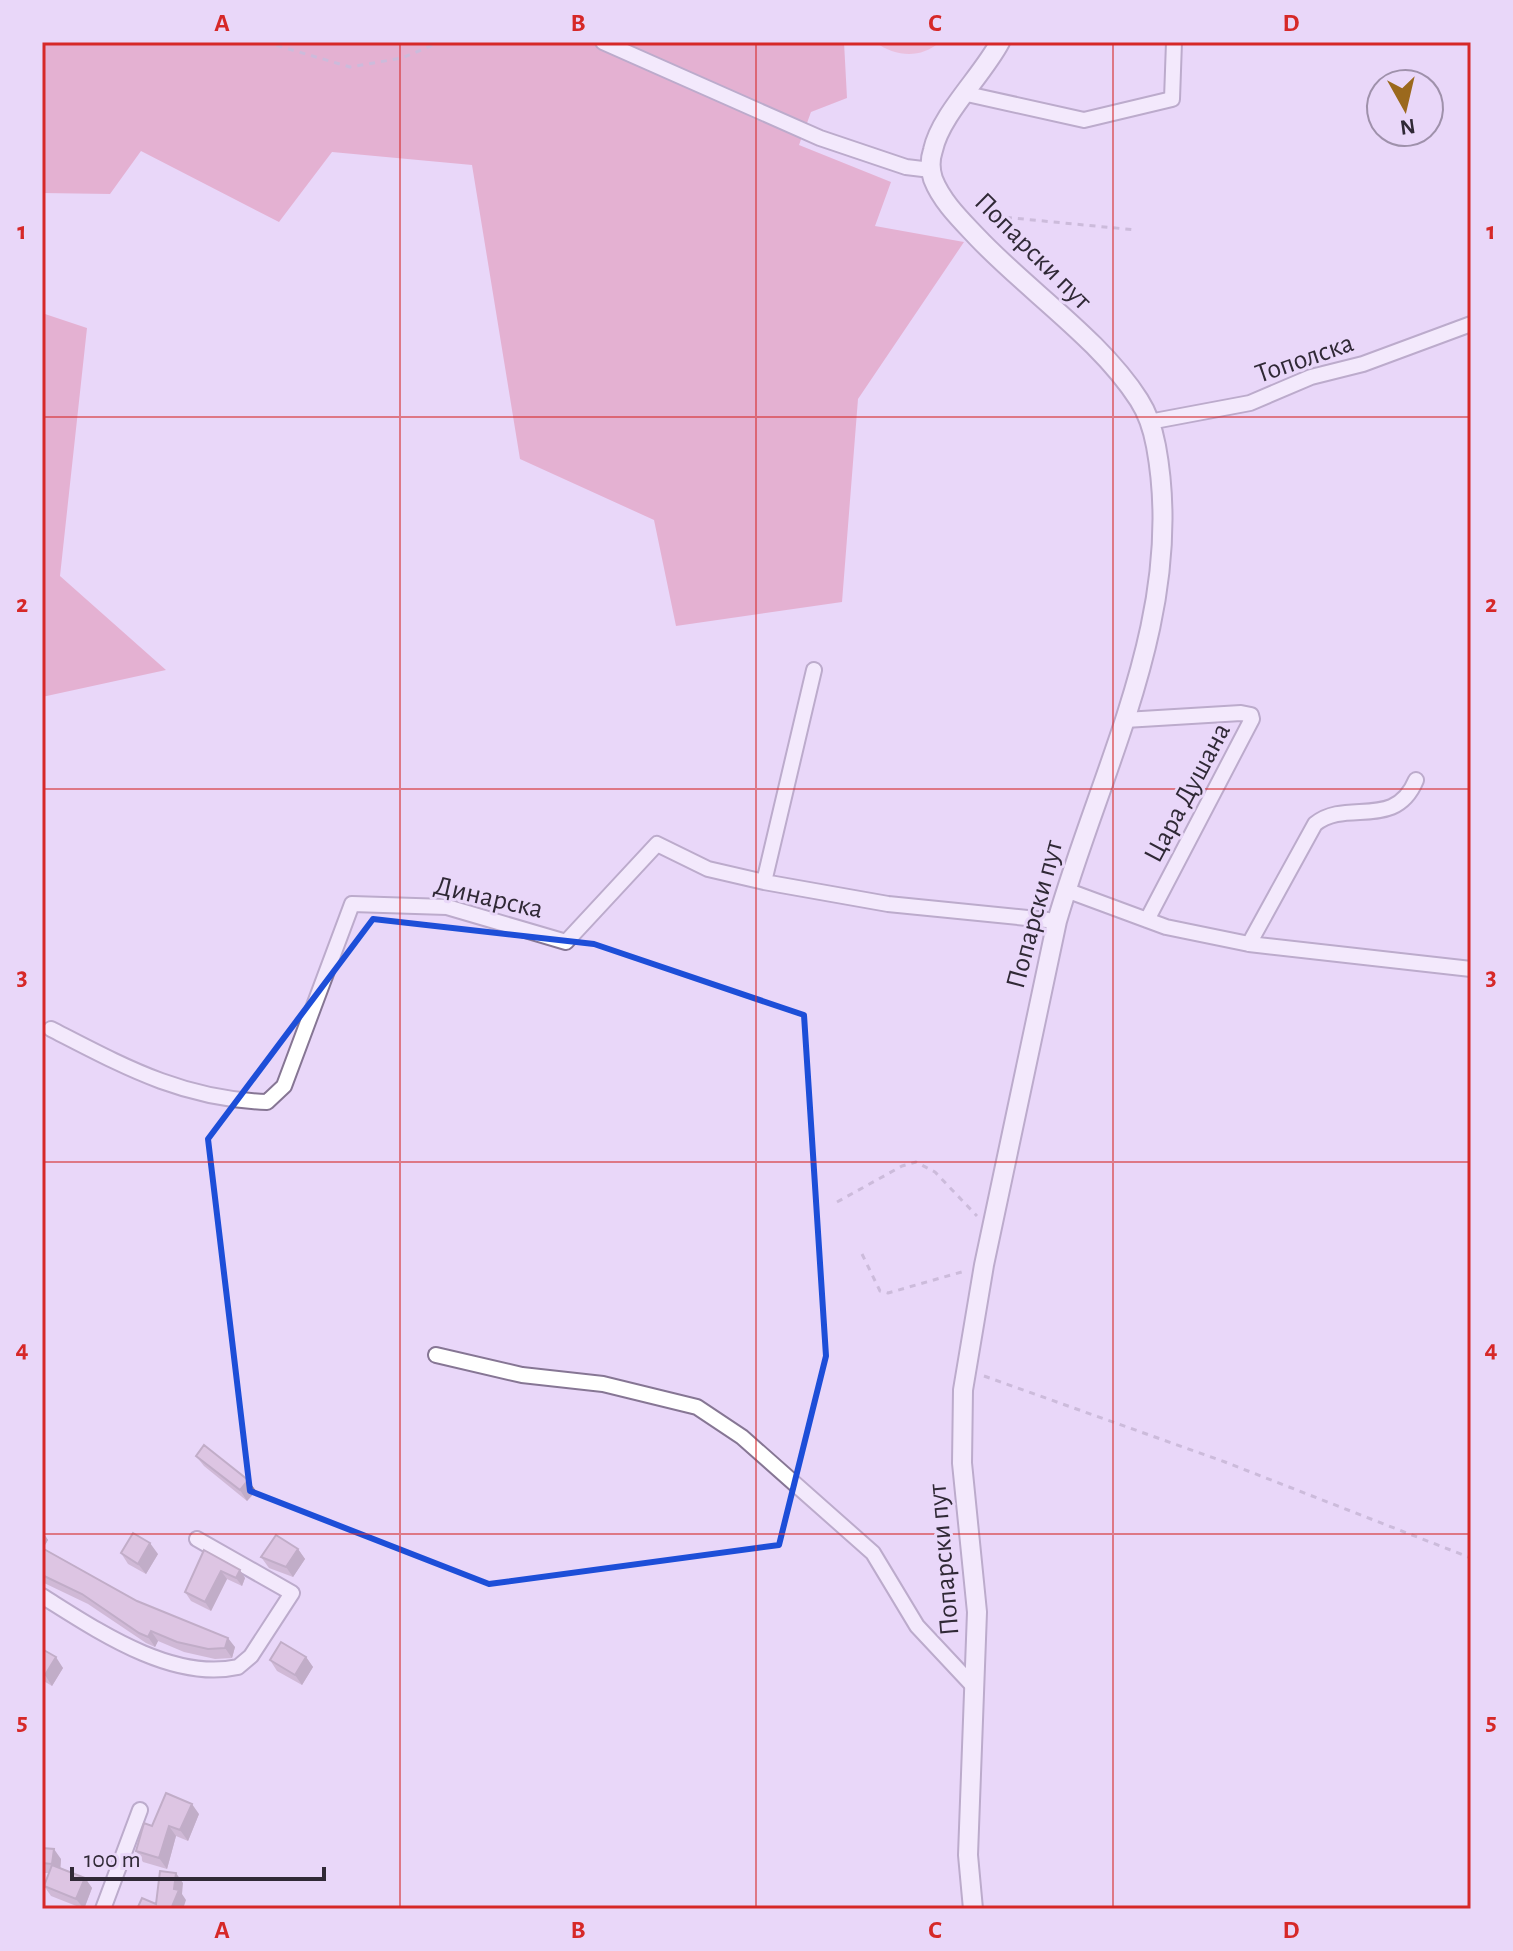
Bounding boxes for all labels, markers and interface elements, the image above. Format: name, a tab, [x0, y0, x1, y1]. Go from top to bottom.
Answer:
text: A	[214, 10, 230, 36]
text: B	[570, 10, 586, 36]
text: C	[928, 10, 942, 36]
text: D	[1282, 10, 1300, 36]
north arrow	[1365, 68, 1445, 148]
text: N	[1399, 115, 1417, 139]
street label: Попарски пут	[969, 188, 1097, 316]
text: 1	[17, 218, 27, 244]
text: 1	[1486, 218, 1496, 244]
street label: Тополска	[1252, 329, 1357, 389]
text: 2	[16, 591, 28, 617]
text: 2	[1485, 591, 1497, 617]
street label: Цара Душана	[1139, 718, 1236, 867]
street label: Попарски пут	[1002, 836, 1068, 992]
street label: Динарска	[432, 872, 546, 924]
text: 3	[16, 964, 28, 990]
text: 3	[1485, 964, 1497, 990]
text: 4	[15, 1336, 29, 1362]
text: 4	[1484, 1336, 1498, 1362]
street label: Попарски пут	[923, 1482, 965, 1637]
text: 5	[16, 1709, 28, 1735]
text: 5	[1485, 1709, 1497, 1735]
scale bar	[72, 1831, 324, 1881]
text: 100 m	[84, 1848, 141, 1872]
text: A	[214, 1917, 230, 1943]
text: B	[570, 1917, 586, 1943]
text: C	[928, 1917, 942, 1943]
text: D	[1282, 1917, 1300, 1943]

